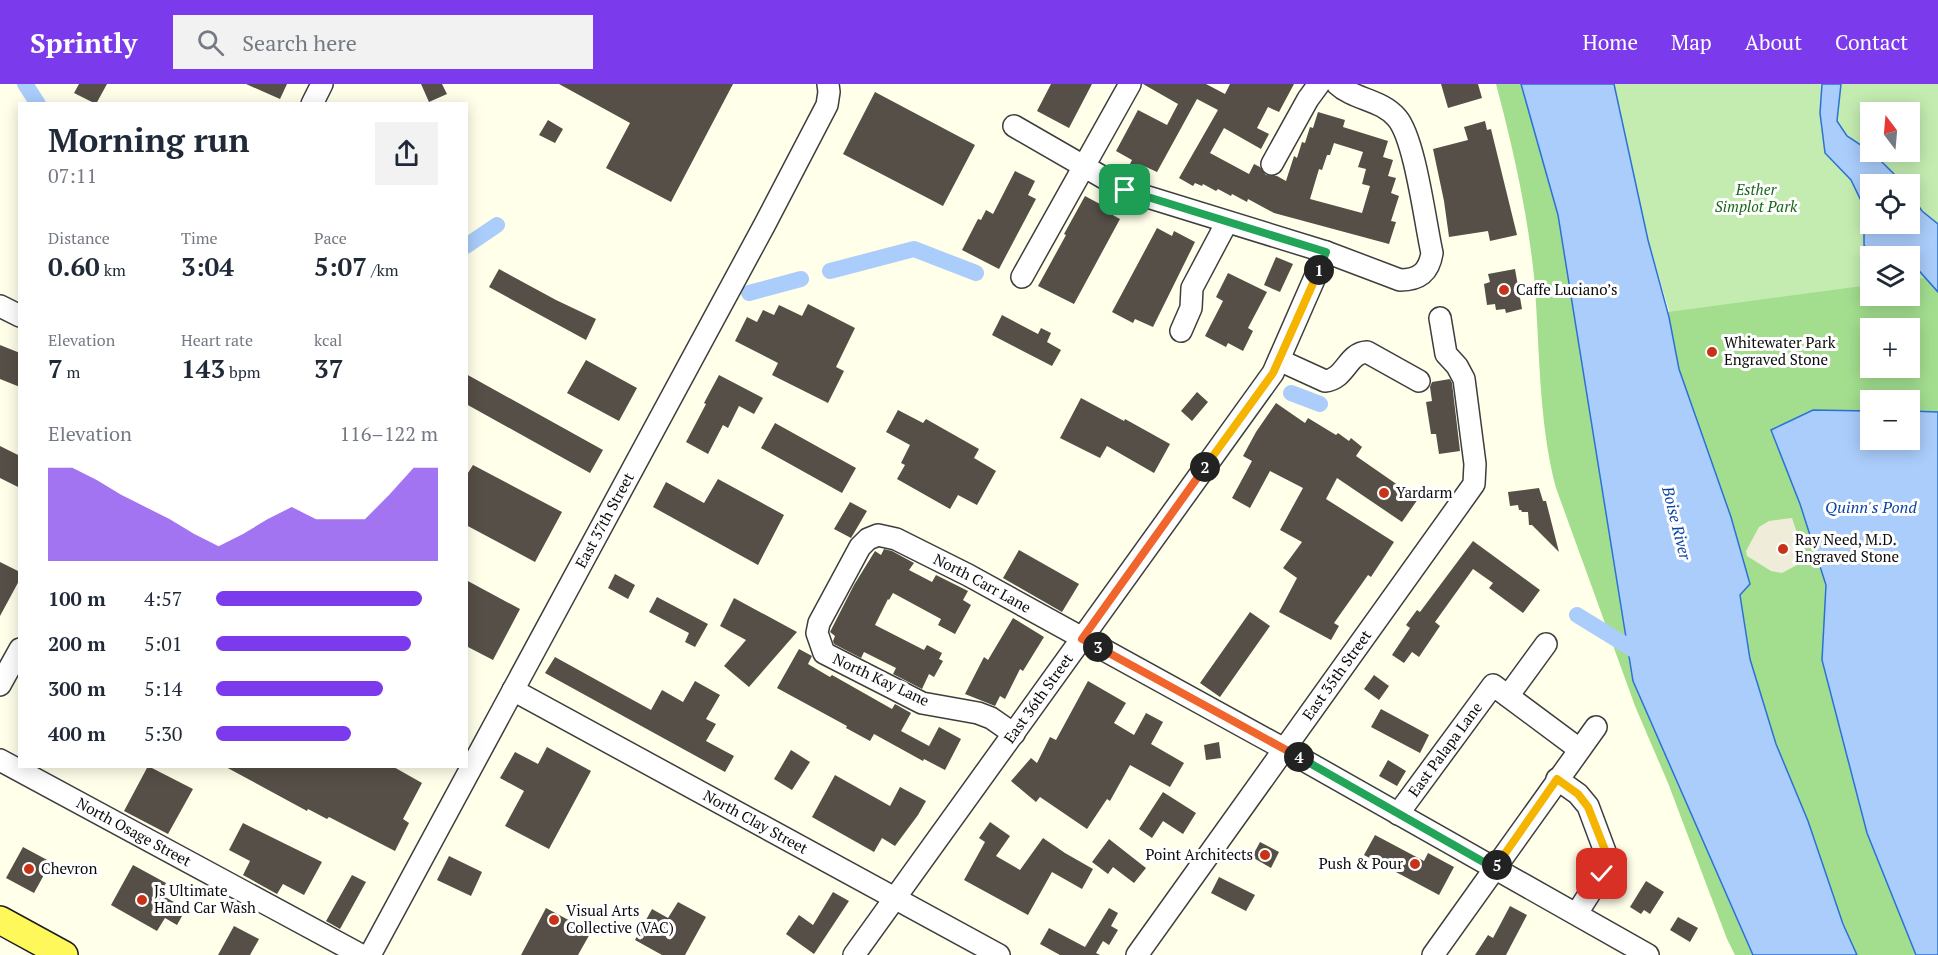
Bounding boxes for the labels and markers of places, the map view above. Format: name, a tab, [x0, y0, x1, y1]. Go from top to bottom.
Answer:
pin	[1099, 164, 1150, 215]
pin: 1	[1304, 255, 1334, 285]
place label: Caffe Luciano’s	[1516, 279, 1617, 299]
marker: Caffe Luciano’s	[1497, 283, 1511, 297]
place label: Whitewater Park Engraved Stone	[1724, 332, 1836, 369]
marker: Whitewater Park Engraved Stone	[1705, 345, 1719, 359]
pin: 2	[1190, 452, 1220, 482]
place label: Yardarm	[1396, 482, 1452, 502]
marker: Yardarm	[1377, 486, 1391, 500]
place label: Ray Need, M.D. Engraved Stone	[1795, 529, 1899, 566]
marker: Ray Need, M.D. Engraved Stone	[1776, 542, 1790, 556]
pin: 3	[1083, 632, 1113, 662]
pin: 4	[1284, 742, 1314, 772]
place label: Point Architects	[1145, 844, 1253, 864]
marker: Point Architects	[1258, 848, 1272, 862]
pin	[1576, 848, 1627, 899]
pin: 5	[1482, 850, 1512, 880]
place label: Push & Pour	[1319, 853, 1403, 873]
marker: Push & Pour	[1408, 857, 1422, 871]
place label: Chevron	[41, 858, 97, 878]
marker: Chevron	[22, 862, 36, 876]
place label: Js Ultimate Hand Car Wash	[154, 880, 256, 917]
marker: Js Ultimate Hand Car Wash	[135, 893, 149, 907]
place label: Visual Arts Collective (VAC)	[566, 900, 674, 937]
marker: Visual Arts Collective (VAC)	[547, 913, 561, 927]

